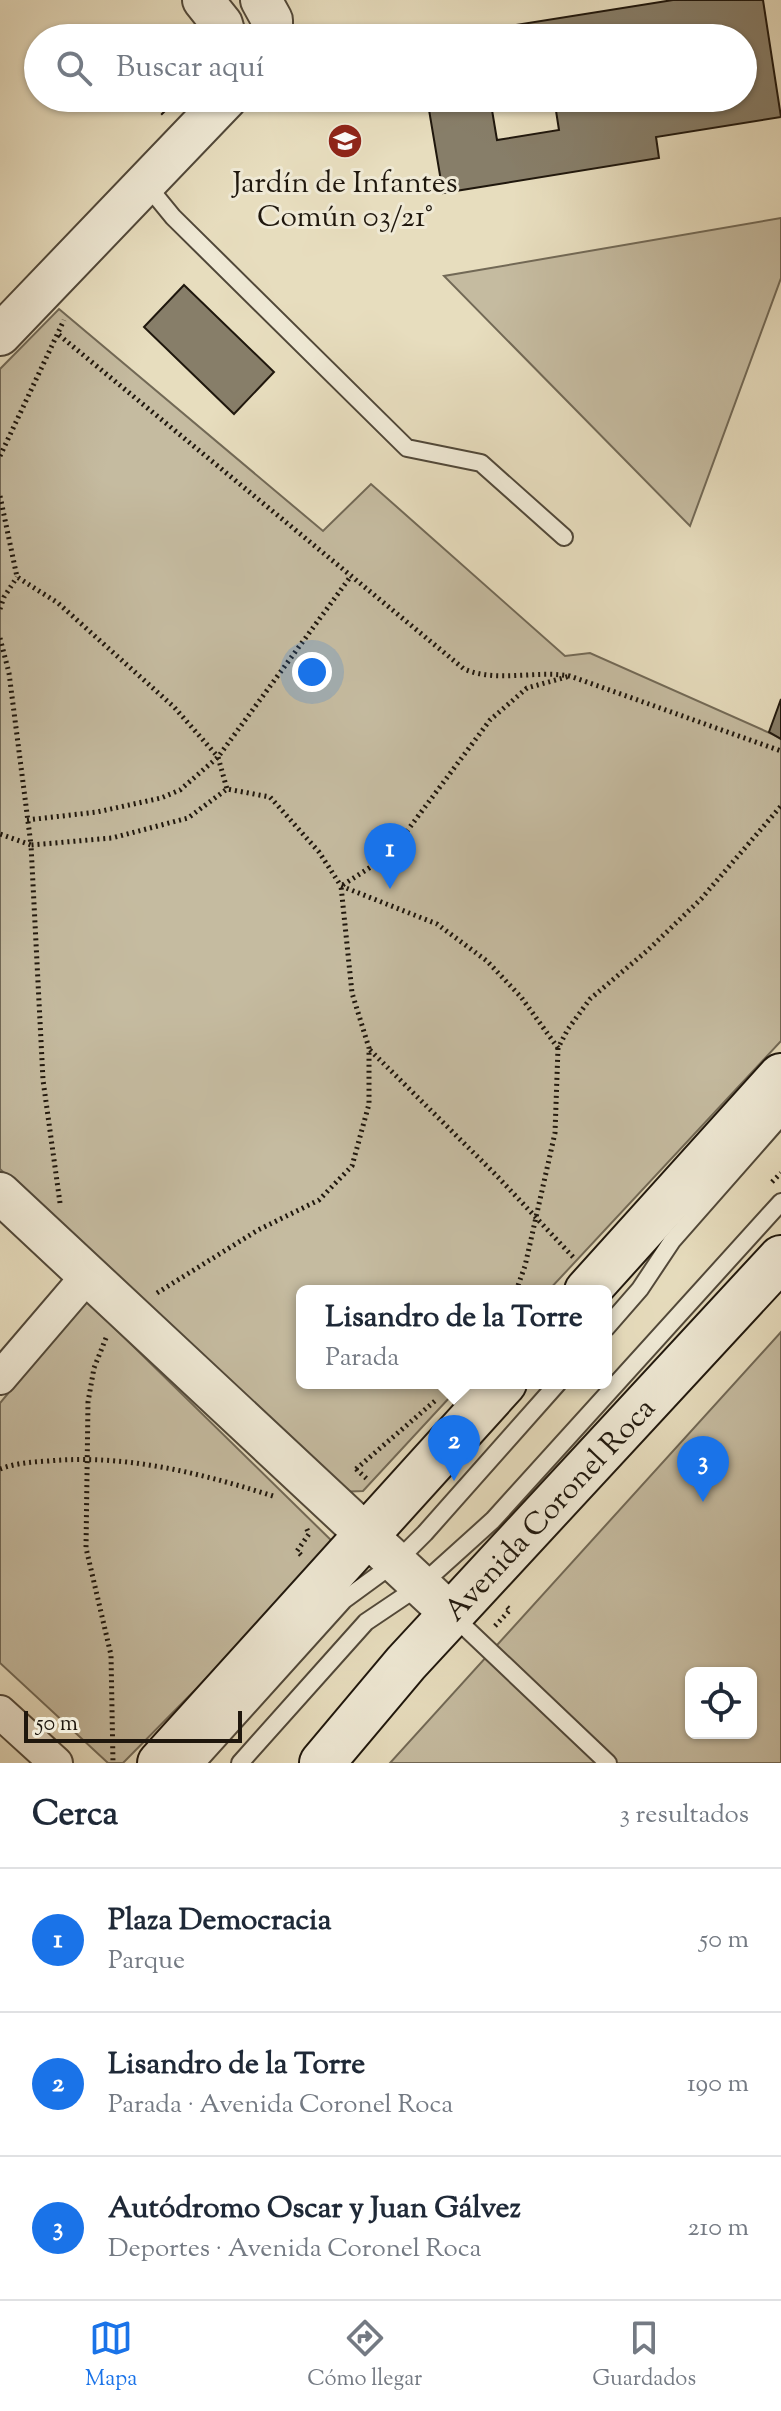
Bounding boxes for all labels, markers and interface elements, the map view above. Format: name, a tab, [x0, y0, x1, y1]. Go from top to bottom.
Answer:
search box	[24, 24, 757, 112]
icon: search	[52, 46, 96, 90]
text: Buscar aquí	[116, 47, 264, 90]
school or university icon: Jardín de Infantes Común 03/21°	[326, 122, 364, 160]
place label: Jardín de Infantes Común 03/21°	[230, 163, 458, 240]
your location	[292, 652, 332, 692]
pin: 1	[364, 823, 416, 889]
popup	[296, 1285, 612, 1389]
text: Lisandro de la Torre	[325, 1297, 583, 1340]
text: Parada	[325, 1340, 399, 1377]
street label: Avenida Coronel Roca	[435, 1389, 666, 1632]
pin: 2	[428, 1415, 480, 1481]
pin: 3	[677, 1436, 729, 1502]
map controls	[685, 1667, 757, 1739]
button: locate	[685, 1667, 757, 1739]
scale bar	[24, 1707, 242, 1743]
text: 50 m	[36, 1709, 78, 1741]
text: Cerca	[32, 1791, 118, 1840]
text: 3 resultados	[620, 1797, 749, 1834]
text: Plaza Democracia	[108, 1900, 331, 1943]
text: 1	[54, 1922, 62, 1959]
text: 50 m	[699, 1922, 749, 1959]
text: Parque	[108, 1943, 185, 1980]
text: Lisandro de la Torre	[108, 2044, 365, 2087]
text: 2	[52, 2066, 64, 2103]
text: 190 m	[687, 2066, 749, 2103]
text: Parada · Avenida Coronel Roca	[108, 2087, 453, 2124]
text: Autódromo Oscar y Juan Gálvez	[108, 2188, 521, 2231]
text: 3	[53, 2210, 63, 2247]
text: 210 m	[687, 2210, 749, 2247]
text: Deportes · Avenida Coronel Roca	[108, 2231, 481, 2268]
tab: Mapa	[85, 2316, 137, 2396]
tab: Cómo llegar	[307, 2316, 422, 2396]
tab: Guardados	[592, 2316, 696, 2396]

